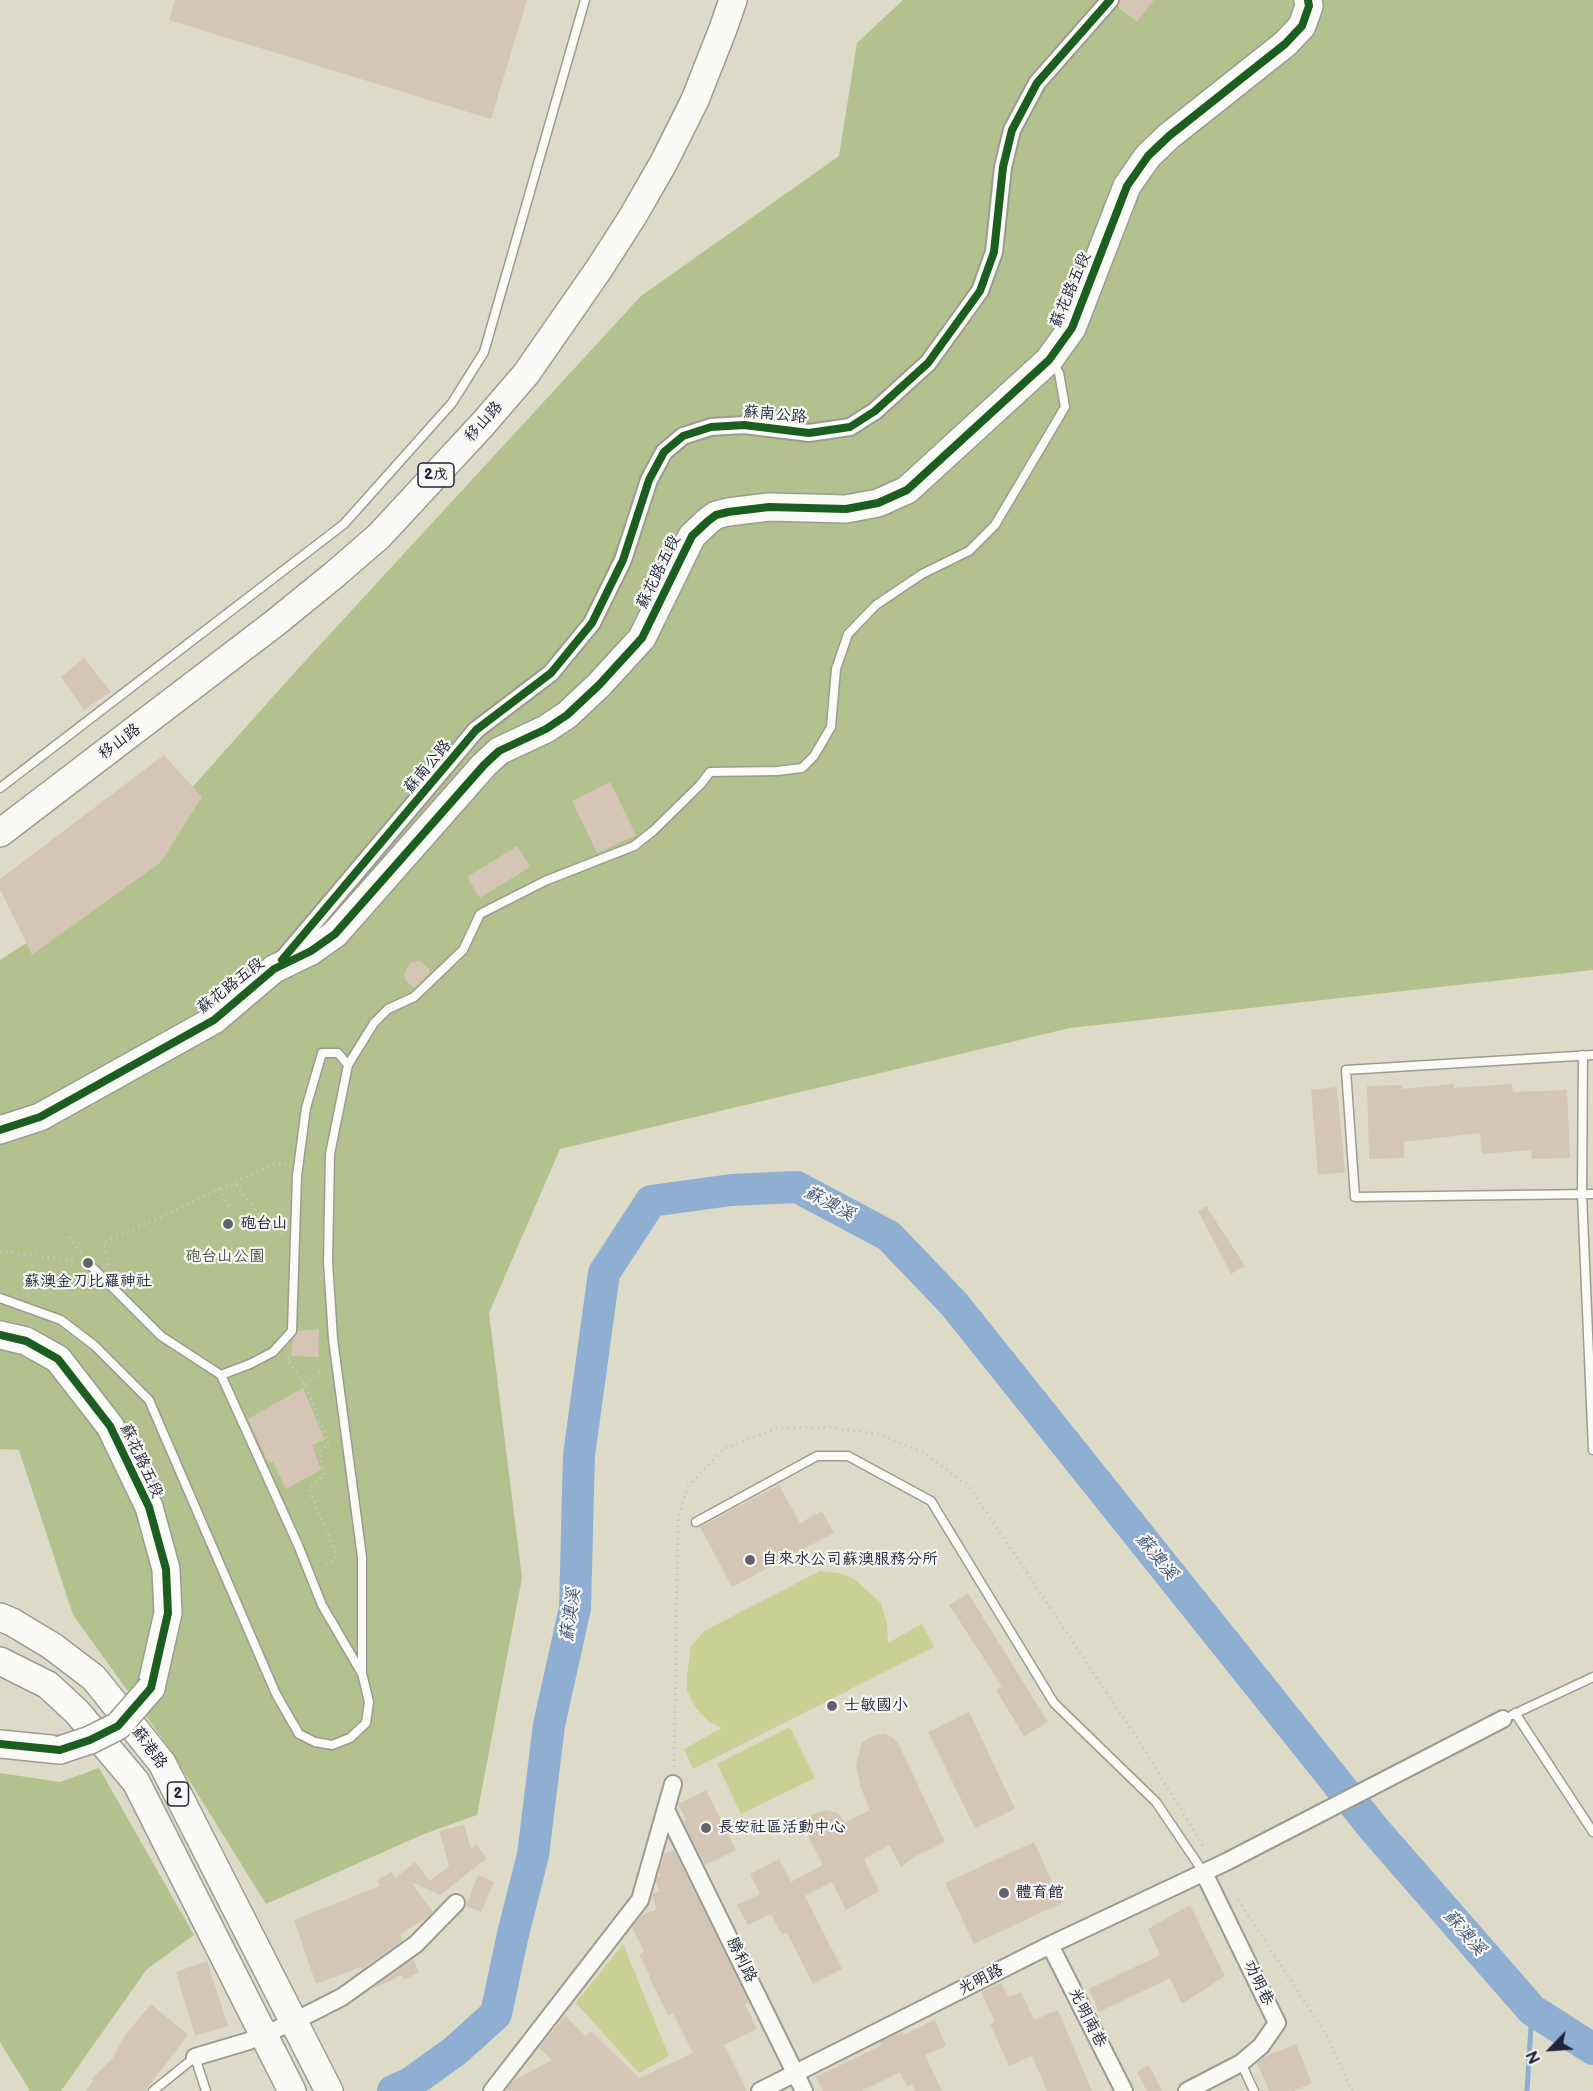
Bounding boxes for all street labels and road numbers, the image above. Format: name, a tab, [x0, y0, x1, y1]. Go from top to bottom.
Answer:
street label: 蘇花路五段	[1047, 249, 1095, 331]
street label: 移山路	[461, 398, 507, 446]
street label: 蘇南公路	[742, 403, 808, 427]
road number: 2戊	[418, 463, 454, 487]
street label: 蘇花路五段	[633, 532, 685, 612]
street label: 移山路	[95, 720, 145, 764]
street label: 蘇南公路	[400, 736, 456, 798]
street label: 蘇花路五段	[194, 954, 268, 1018]
street label: 蘇花路五段	[115, 1421, 167, 1501]
street label: 蘇港路	[127, 1723, 171, 1773]
road number: 2	[168, 1782, 188, 1806]
street label: 勝利路	[722, 1934, 760, 1986]
street label: 功明巷	[1239, 1957, 1277, 2009]
street label: 光明路	[955, 1961, 1007, 1999]
street label: 光明南巷	[1064, 1985, 1110, 2051]

